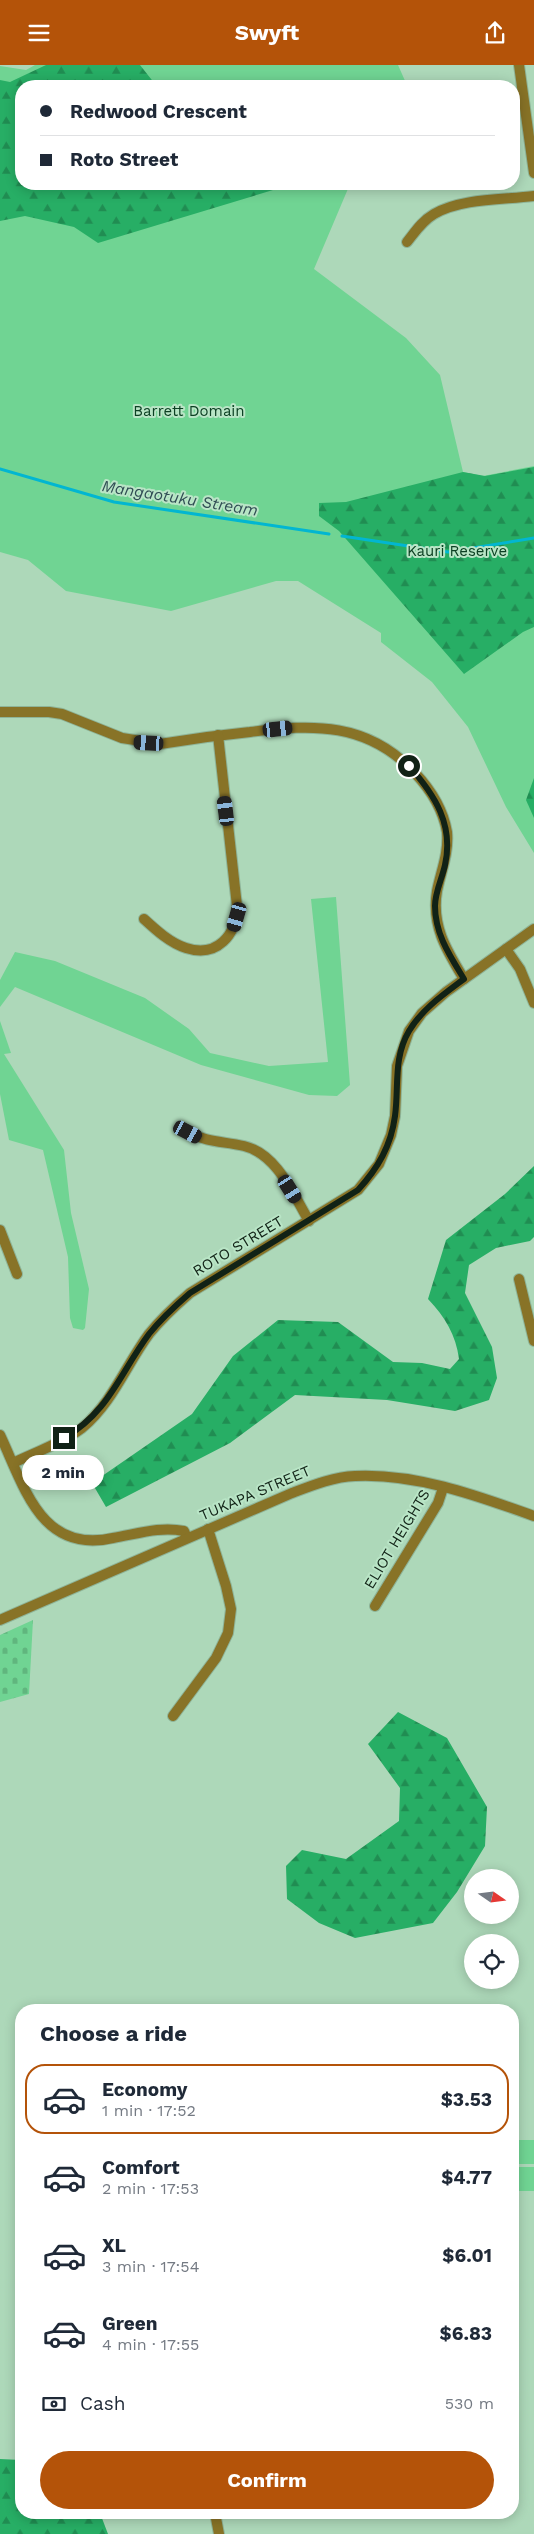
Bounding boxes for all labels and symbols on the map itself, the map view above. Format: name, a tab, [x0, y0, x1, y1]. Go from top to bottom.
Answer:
park label: Barrett Domain	[133, 402, 245, 420]
water label: Mangaotuku Stream	[101, 476, 259, 520]
park label: Kauri Reserve	[407, 542, 507, 560]
car	[262, 720, 293, 738]
car	[133, 735, 164, 751]
route start	[398, 755, 420, 777]
car	[216, 795, 235, 827]
car	[225, 901, 248, 933]
car	[171, 1118, 204, 1146]
car	[275, 1172, 304, 1206]
street label: ROTO STREET	[190, 1212, 286, 1280]
route end	[53, 1427, 75, 1449]
callout: 2 min	[23, 1455, 105, 1491]
street label: TUKAPA STREET	[197, 1462, 313, 1524]
street label: ELIOT HEIGHTS	[360, 1486, 434, 1592]
north arrow	[464, 1869, 519, 1924]

